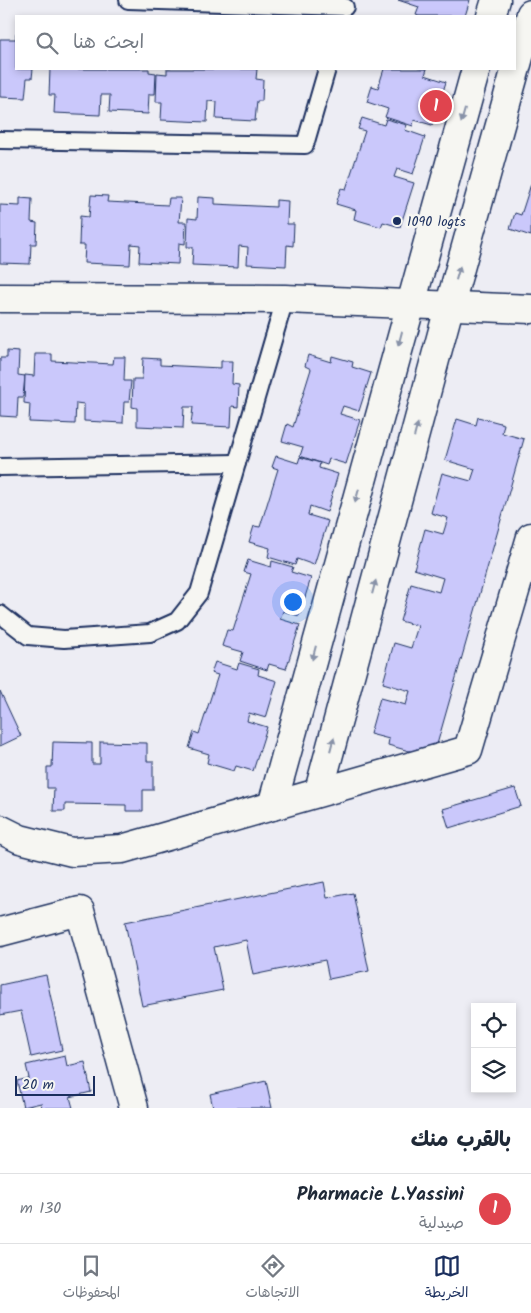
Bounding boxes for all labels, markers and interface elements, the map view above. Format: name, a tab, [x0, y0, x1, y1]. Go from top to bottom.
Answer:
search box	[15, 15, 516, 70]
text: ابحث هنا	[73, 28, 144, 58]
icon: search	[33, 29, 61, 57]
pin: 1	[420, 87, 452, 125]
one-way arrow	[458, 108, 466, 123]
place label: 1090 logts	[407, 211, 466, 233]
marker: 1090 logts	[391, 215, 403, 227]
one-way arrow	[455, 266, 463, 281]
one-way arrow	[395, 332, 403, 347]
one-way arrow	[412, 423, 420, 438]
one-way arrow	[353, 489, 361, 504]
one-way arrow	[370, 580, 378, 595]
your location	[280, 589, 306, 615]
one-way arrow	[310, 645, 318, 660]
one-way arrow	[328, 737, 336, 752]
map controls	[471, 1003, 516, 1093]
button: locate	[471, 1003, 516, 1048]
button: layers	[471, 1048, 516, 1093]
scale bar	[15, 1073, 95, 1096]
text: 20 m	[22, 1074, 54, 1096]
text: بالقرب منك	[411, 1124, 511, 1157]
text: Pharmacie L.Yassini	[297, 1180, 464, 1210]
text: 130 m	[20, 1196, 61, 1221]
text: 1	[493, 1196, 497, 1221]
text: صيدلية	[419, 1211, 464, 1236]
tab: المحفوظات	[63, 1252, 120, 1305]
tab: الاتجاهات	[245, 1252, 300, 1305]
tab: الخريطة	[425, 1252, 468, 1305]

